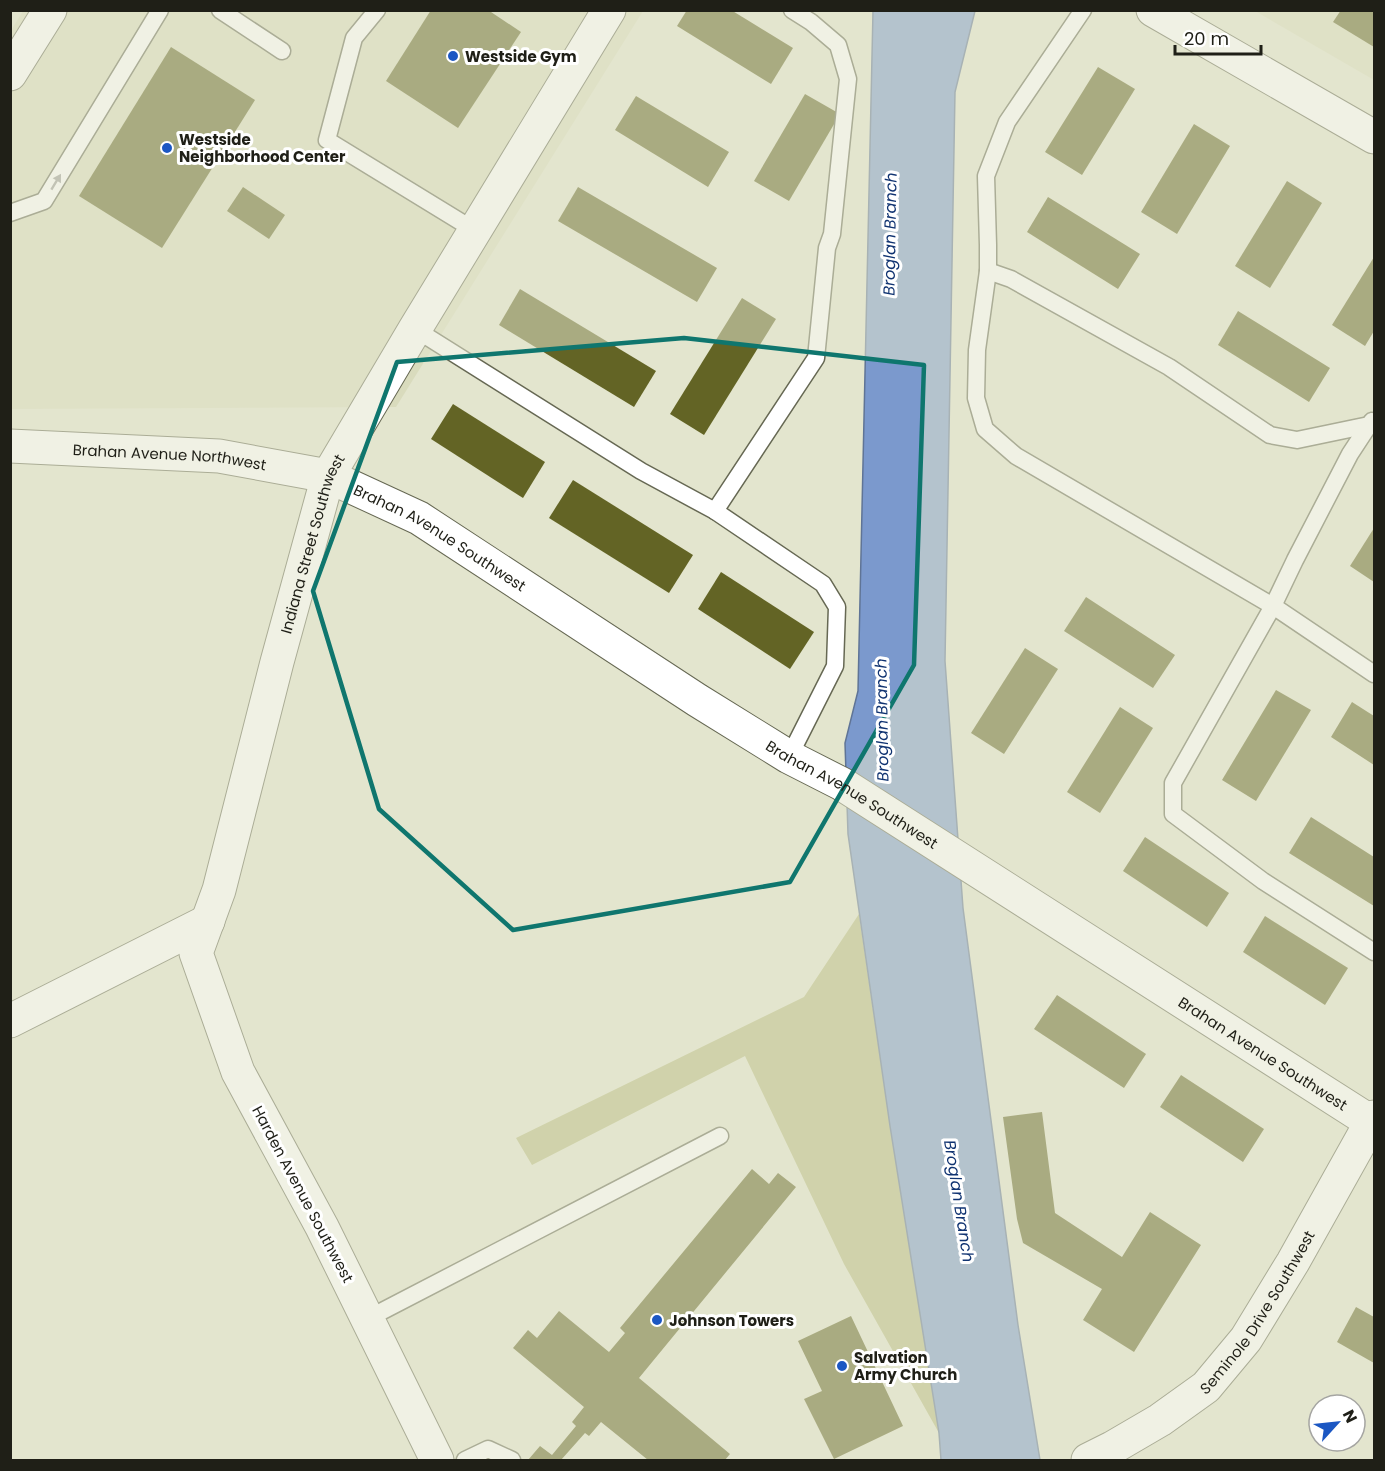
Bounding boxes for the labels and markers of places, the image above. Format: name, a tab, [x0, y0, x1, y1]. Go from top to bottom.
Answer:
place label: Westside Gym	[465, 46, 577, 67]
marker: Westside Gym	[446, 49, 460, 63]
place label: Westside Neighborhood Center	[179, 129, 346, 167]
marker: Westside Neighborhood Center	[160, 141, 174, 155]
place label: Johnson Towers	[669, 1310, 794, 1331]
marker: Johnson Towers	[650, 1313, 664, 1327]
place label: Salvation Army Church	[854, 1347, 957, 1385]
marker: Salvation Army Church	[835, 1359, 849, 1373]

